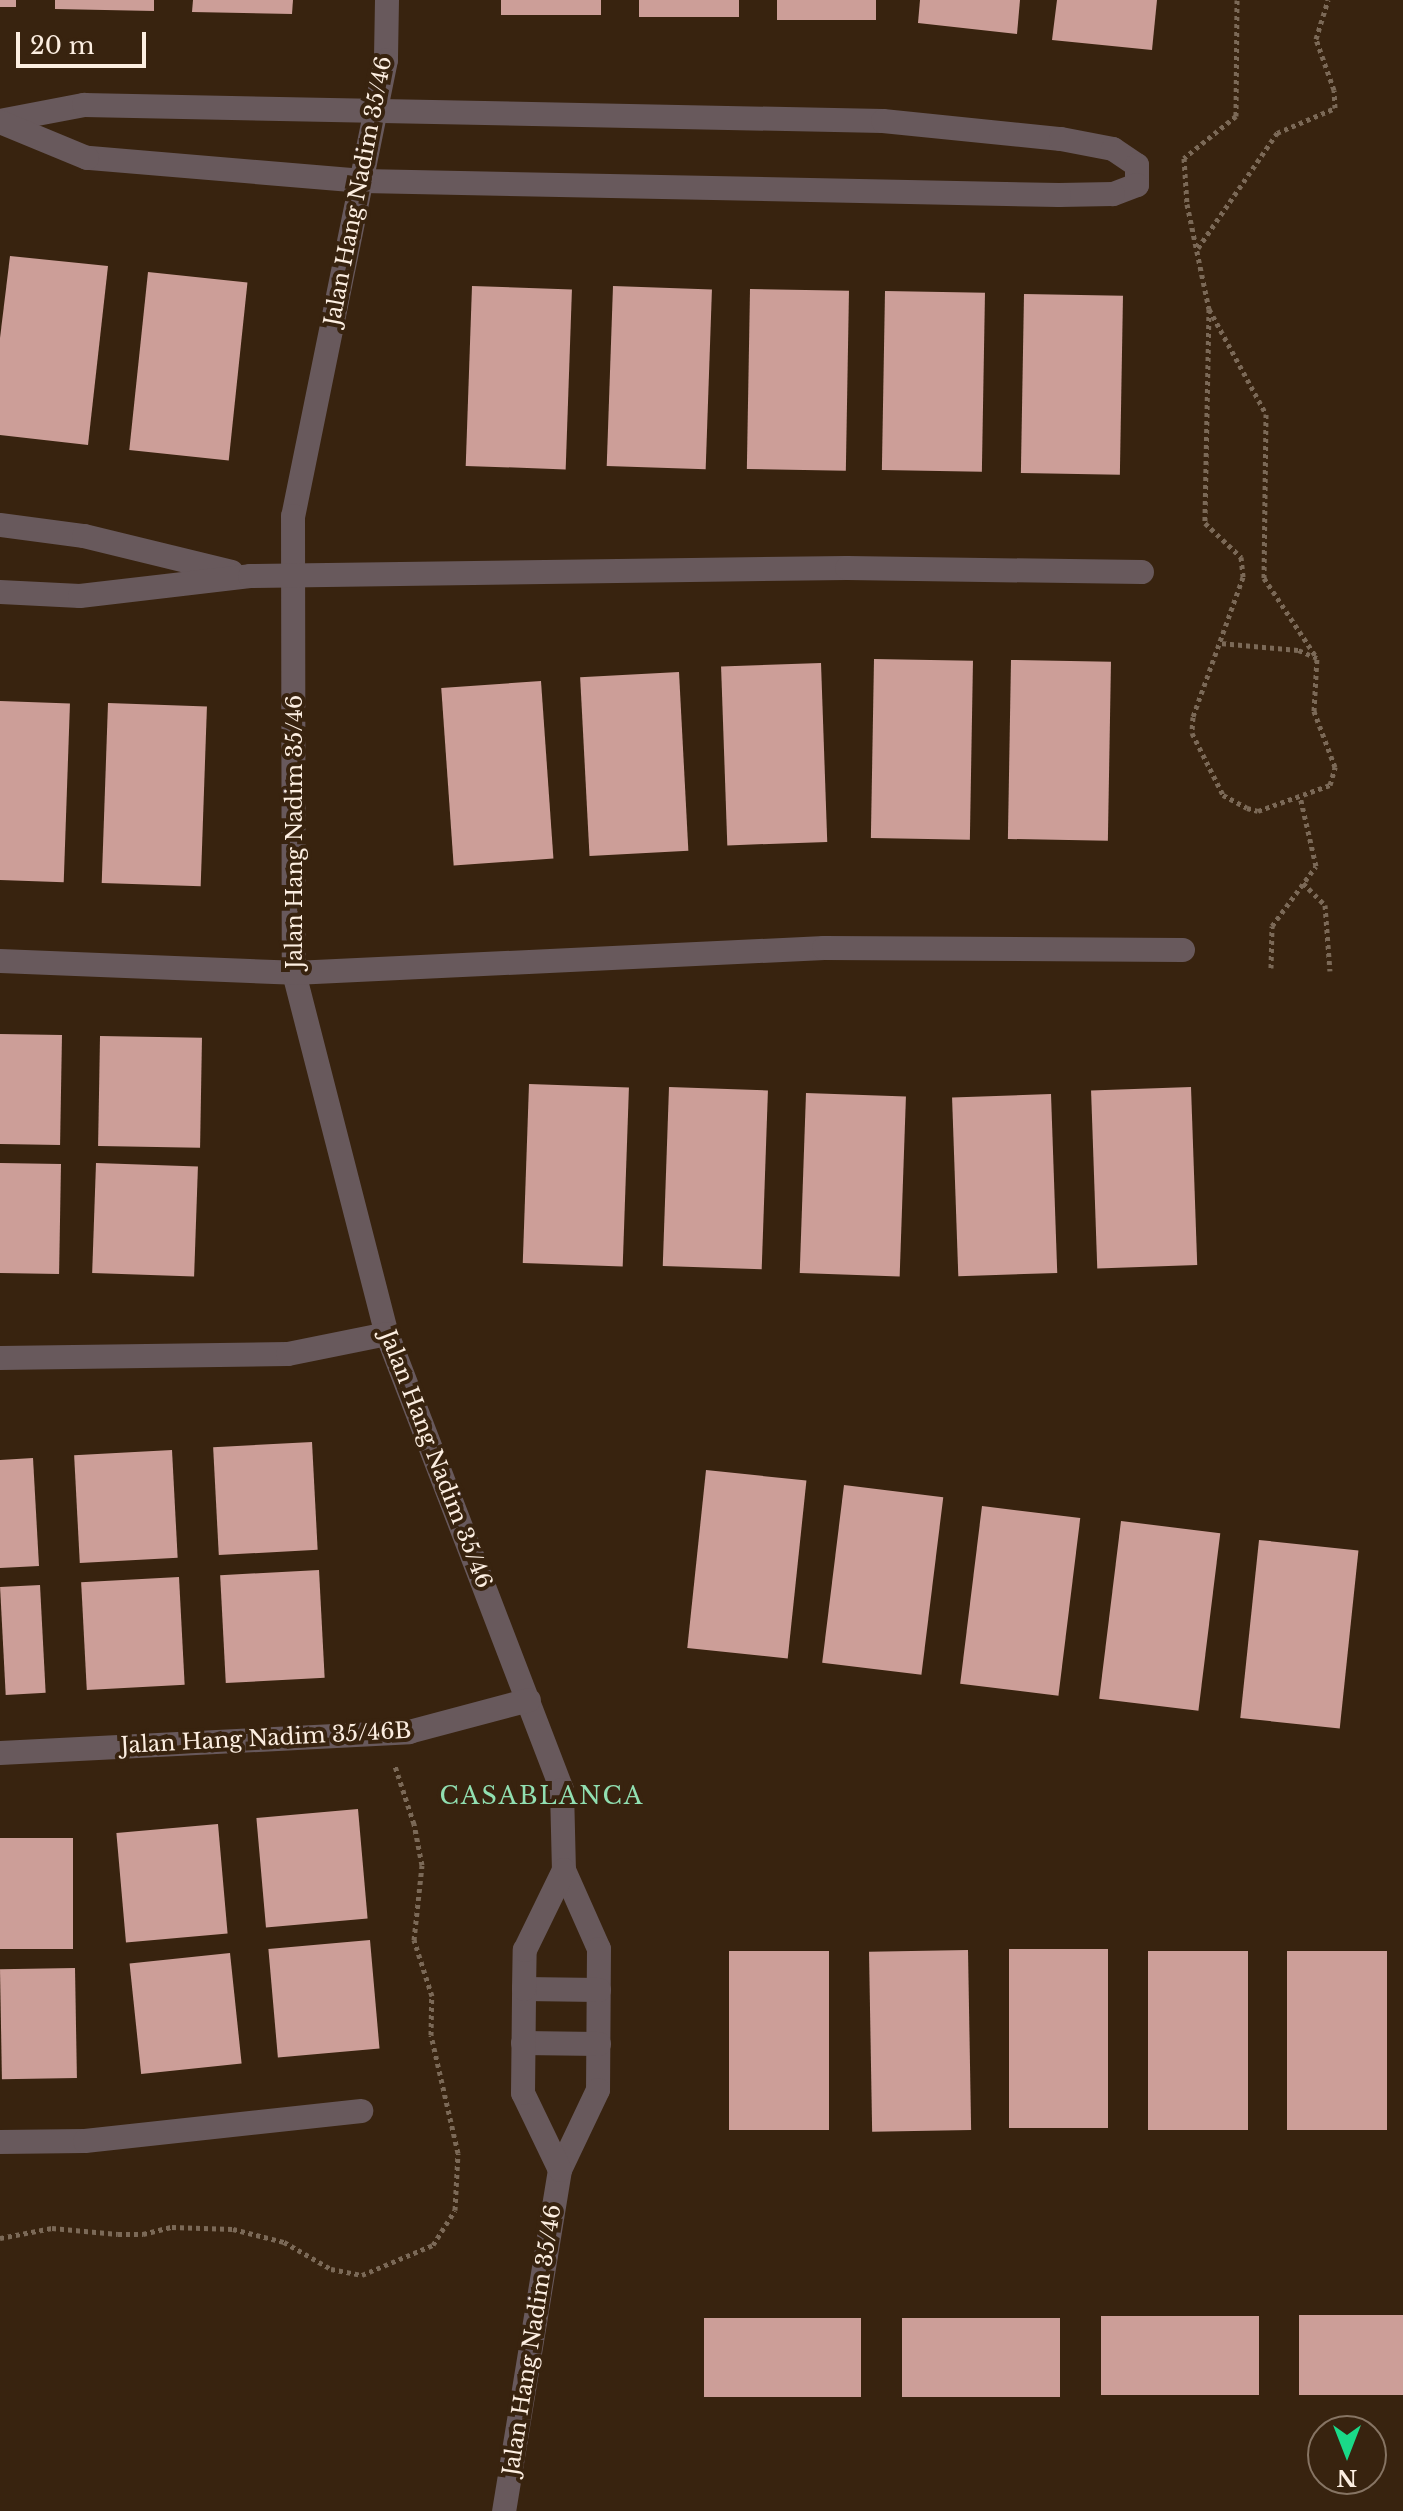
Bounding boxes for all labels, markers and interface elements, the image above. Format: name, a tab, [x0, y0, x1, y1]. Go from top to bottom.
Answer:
scale bar	[20, 16, 150, 66]
text: 20 m	[30, 31, 95, 60]
street label: Jalan Hang Nadim 35/46	[319, 54, 397, 328]
street label: Jalan Hang Nadim 35/46	[282, 695, 308, 969]
street label: Jalan Hang Nadim 35/46	[375, 1326, 497, 1592]
street label: Jalan Hang Nadim 35/46B	[120, 1717, 412, 1759]
district label: CASABLANCA	[440, 1782, 644, 1810]
street label: Jalan Hang Nadim 35/46	[498, 2202, 566, 2478]
north arrow	[1307, 2415, 1387, 2495]
text: N	[1337, 2464, 1357, 2491]

